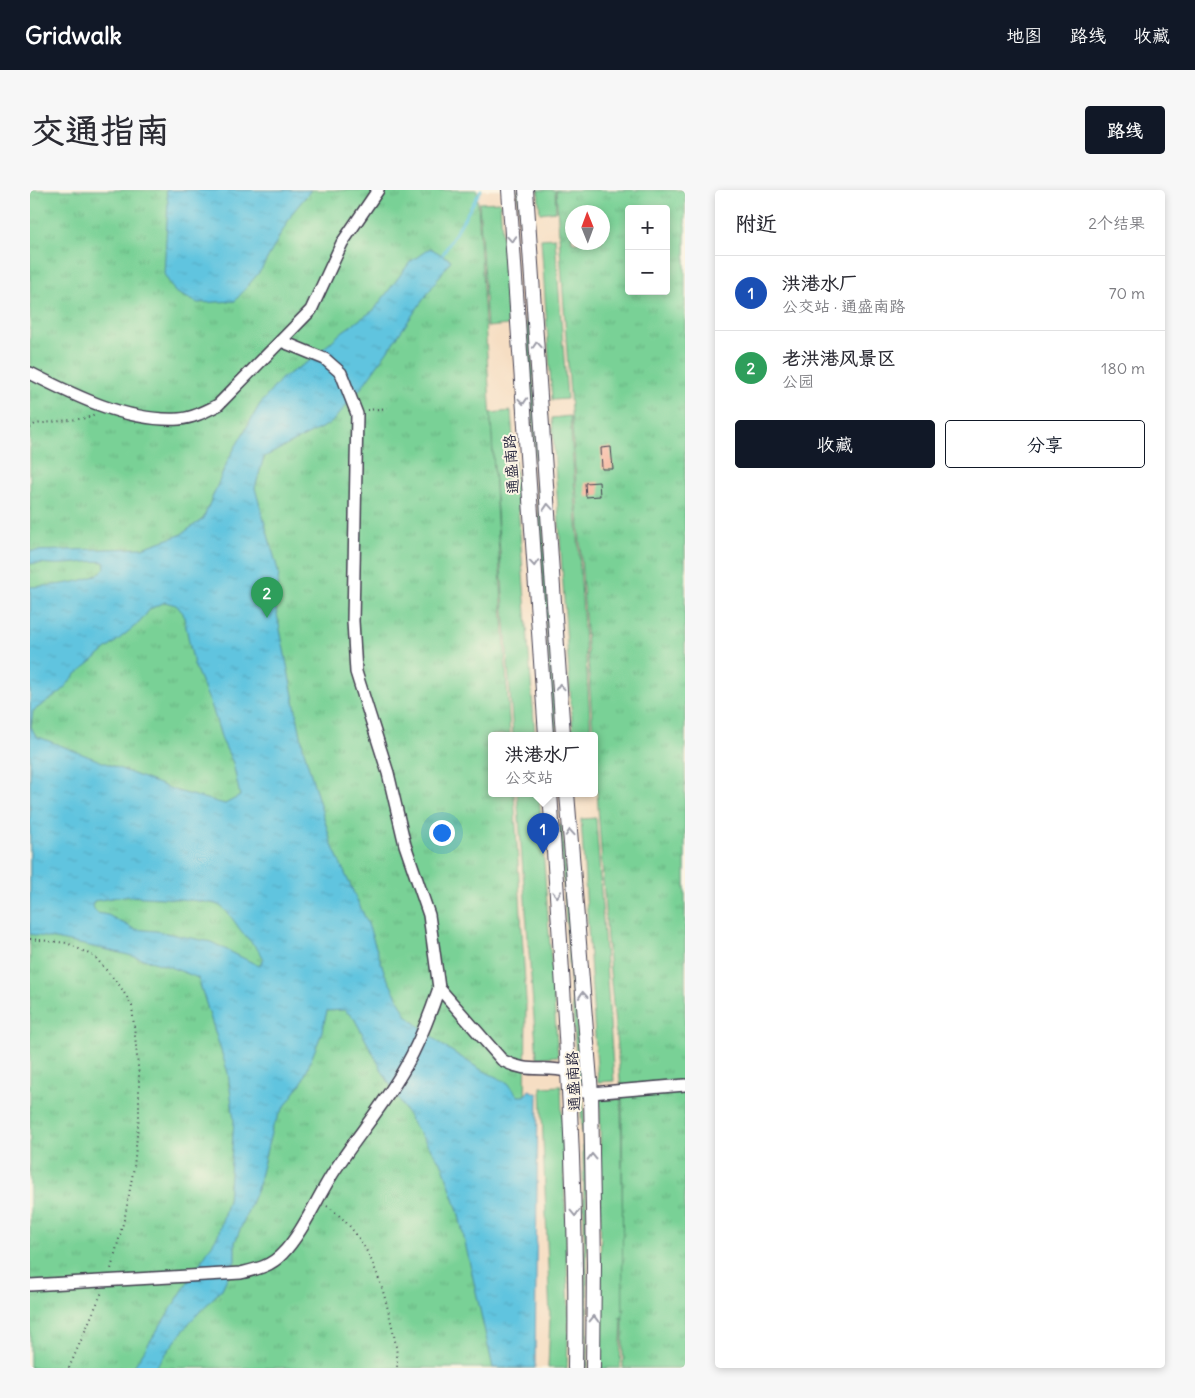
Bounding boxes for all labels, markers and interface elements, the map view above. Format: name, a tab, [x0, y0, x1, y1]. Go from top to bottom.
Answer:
text: Gridwalk	[25, 20, 122, 50]
text: 地图	[1006, 24, 1042, 47]
text: 路线	[1070, 24, 1106, 47]
text: 收藏	[1134, 24, 1170, 47]
button: 路线	[1085, 106, 1165, 154]
text: 交通指南	[30, 108, 170, 152]
north arrow	[565, 205, 610, 250]
map controls	[625, 205, 670, 295]
button: +	[625, 205, 670, 250]
text: 附近	[735, 210, 777, 237]
text: 2个结果	[1088, 213, 1145, 233]
one-way arrow	[506, 235, 517, 243]
button: −	[625, 250, 670, 295]
text: 洪港水厂	[782, 271, 858, 295]
text: 1	[748, 283, 754, 303]
text: 70 m	[1109, 283, 1145, 303]
text: 公交站 · 通盛南路	[782, 296, 905, 316]
one-way arrow	[531, 341, 542, 349]
text: 老洪港风景区	[782, 346, 896, 370]
text: 2	[747, 358, 755, 378]
text: 180 m	[1101, 358, 1145, 378]
text: 公园	[782, 371, 814, 391]
one-way arrow	[517, 397, 528, 405]
button: 收藏	[735, 420, 935, 468]
button: 分享	[945, 420, 1145, 468]
street label: 通盛南路	[499, 433, 523, 495]
one-way arrow	[542, 503, 553, 511]
one-way arrow	[528, 559, 539, 567]
pin: 2	[251, 577, 283, 618]
one-way arrow	[555, 682, 566, 690]
popup	[488, 732, 598, 797]
text: 洪港水厂	[505, 742, 581, 766]
text: 公交站	[505, 767, 553, 787]
pin: 1	[527, 813, 559, 854]
your location	[429, 820, 455, 846]
one-way arrow	[565, 828, 576, 836]
one-way arrow	[551, 890, 562, 898]
one-way arrow	[578, 990, 589, 998]
street label: 通盛南路	[562, 1051, 584, 1111]
one-way arrow	[587, 1153, 597, 1160]
one-way arrow	[569, 1209, 580, 1217]
one-way arrow	[589, 1315, 599, 1323]

